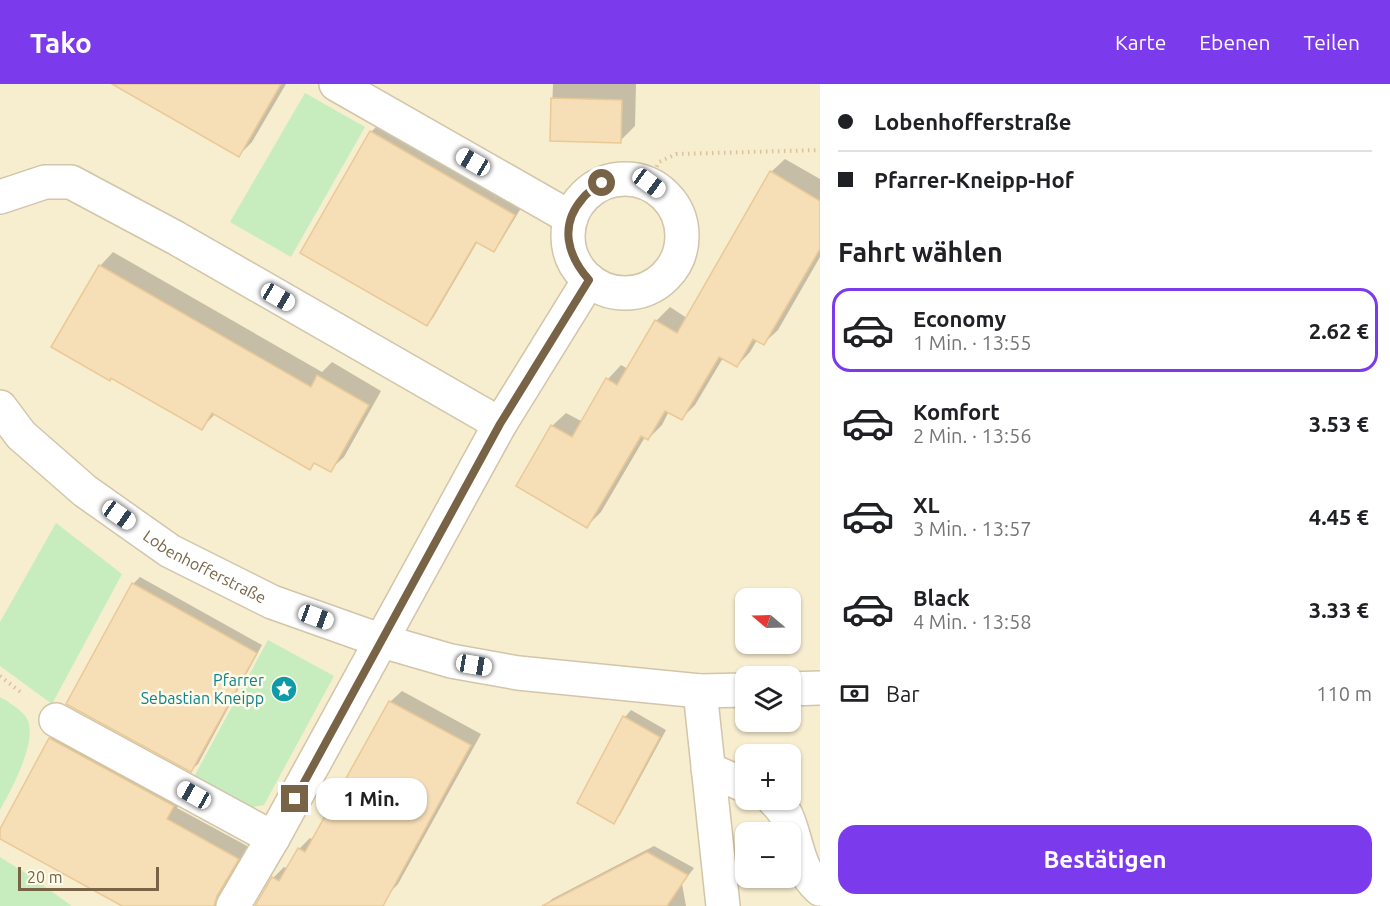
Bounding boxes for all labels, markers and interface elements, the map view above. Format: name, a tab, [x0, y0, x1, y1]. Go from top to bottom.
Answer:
text: Tako	[30, 27, 92, 58]
text: Karte	[1115, 30, 1166, 54]
text: Ebenen	[1199, 30, 1271, 54]
text: Teilen	[1304, 30, 1360, 54]
text: Lobenhofferstraße	[874, 109, 1071, 134]
car	[453, 145, 493, 179]
car	[629, 165, 669, 201]
text: Pfarrer-Kneipp-Hof	[874, 167, 1074, 192]
route start	[588, 169, 615, 196]
text: Fahrt wählen	[838, 237, 1003, 267]
car	[258, 280, 298, 314]
icon: car	[841, 303, 895, 357]
text: Economy	[913, 306, 1006, 331]
text: 2.62 €	[1309, 318, 1369, 343]
text: 1 Min. · 13:55	[913, 331, 1032, 354]
icon: car	[841, 396, 895, 450]
text: Komfort	[913, 399, 1000, 424]
text: 3.53 €	[1309, 411, 1369, 436]
text: 2 Min. · 13:56	[913, 424, 1032, 447]
icon: car	[841, 489, 895, 543]
text: XL	[913, 492, 940, 517]
car	[99, 497, 139, 533]
text: 4.45 €	[1309, 504, 1369, 529]
text: 3 Min. · 13:57	[913, 517, 1032, 540]
street label: Lobenhofferstraße	[140, 526, 269, 607]
icon: car	[841, 582, 895, 636]
text: Black	[913, 585, 970, 610]
north arrow	[735, 588, 801, 654]
map controls	[735, 588, 801, 888]
text: 3.33 €	[1309, 597, 1369, 622]
car	[296, 602, 336, 632]
text: 4 Min. · 13:58	[913, 610, 1032, 633]
car	[455, 653, 493, 677]
button: layers	[735, 666, 801, 732]
place label: Pfarrer Sebastian Kneipp	[141, 671, 264, 707]
place icon: Pfarrer Sebastian Kneipp	[269, 674, 299, 704]
icon: cash	[838, 677, 871, 710]
text: Bar	[886, 681, 920, 706]
text: 110 m	[1316, 682, 1372, 705]
button: +	[735, 744, 801, 810]
car	[174, 778, 214, 812]
callout: 1 Min.	[316, 778, 427, 820]
route end	[281, 785, 308, 812]
text: 1 Min.	[344, 787, 400, 810]
button: −	[735, 822, 801, 888]
button: Bestätigen	[838, 825, 1372, 894]
scale bar	[18, 864, 159, 892]
text: 20 m	[27, 868, 63, 886]

